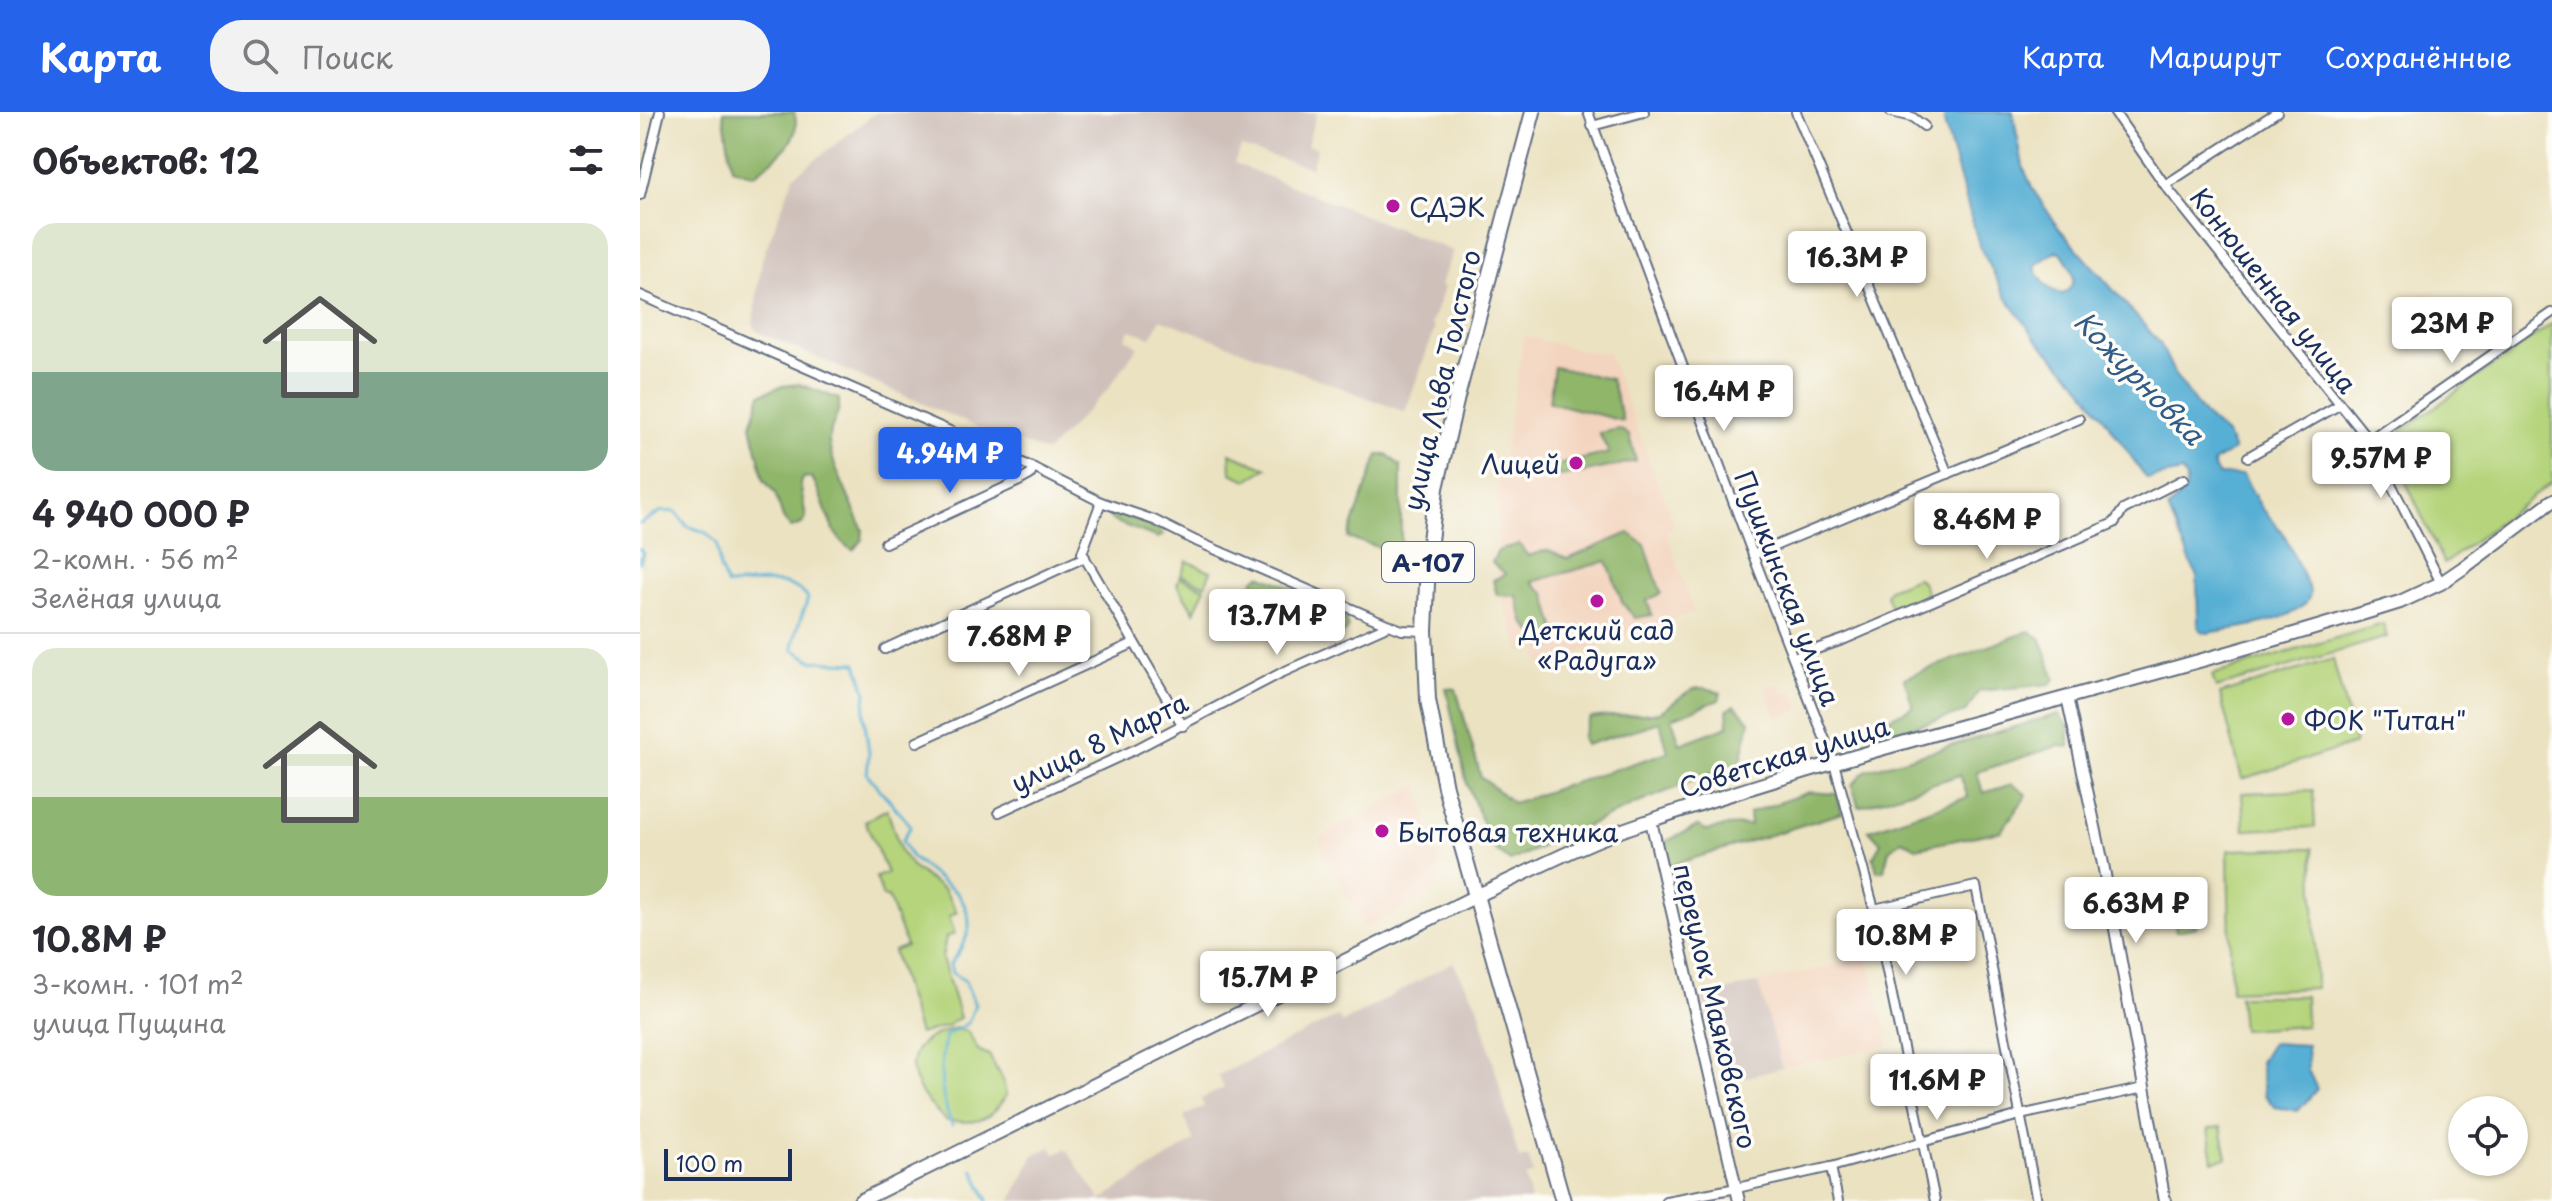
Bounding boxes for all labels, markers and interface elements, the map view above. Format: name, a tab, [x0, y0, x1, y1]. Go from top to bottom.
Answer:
search box	[210, 20, 770, 92]
text: Карта	[40, 28, 162, 85]
icon: search	[238, 34, 282, 78]
text: Поиск	[302, 34, 393, 79]
text: Карта	[2022, 35, 2104, 78]
text: Маршрут	[2148, 35, 2281, 78]
text: Сохранённые	[2325, 35, 2512, 78]
text: Объектов: 12	[32, 134, 259, 186]
icon: filters	[564, 138, 608, 182]
street label: Конюшенная улица	[2181, 179, 2367, 402]
place label: СДЭК	[1409, 187, 1485, 226]
marker: СДЭК	[1384, 197, 1402, 215]
pin: 16.3M ₽	[1783, 231, 1931, 299]
text: 16.3M ₽	[1806, 237, 1908, 276]
street label: улица Льва Толстого	[1392, 246, 1490, 514]
icon: home	[248, 275, 392, 419]
pin: 23M ₽	[2396, 297, 2508, 365]
water label: Кожурновка	[2065, 300, 2215, 454]
text: 23M ₽	[2410, 303, 2494, 342]
pin: 16.4M ₽	[1650, 365, 1798, 433]
text: 16.4M ₽	[1673, 371, 1775, 410]
pin: 4.94M ₽	[876, 427, 1024, 495]
pin: 9.57M ₽	[2307, 432, 2455, 500]
text: 4.94M ₽	[896, 433, 1004, 472]
text: 9.57M ₽	[2330, 438, 2432, 477]
place label: Лицей	[1481, 444, 1560, 483]
marker: Лицей	[1567, 454, 1585, 472]
street label: Пушкинская улица	[1725, 465, 1851, 712]
text: 4 940 000 ₽	[32, 487, 250, 539]
pin: 8.46M ₽	[1913, 493, 2061, 561]
text: 8.46M ₽	[1932, 499, 2042, 538]
text: 2-комн. · 56 m²	[32, 539, 239, 578]
road number: А-107	[1382, 542, 1474, 582]
text: Зелёная улица	[32, 578, 221, 617]
pin: 13.7M ₽	[1203, 589, 1351, 657]
marker: Детский сад «Радуга»	[1588, 592, 1606, 610]
text: 13.7M ₽	[1227, 595, 1327, 634]
pin: 7.68M ₽	[945, 610, 1093, 678]
place label: Детский сад «Радуга»	[1519, 610, 1674, 679]
text: 7.68M ₽	[966, 616, 1072, 655]
street label: улица 8 Марта	[1004, 682, 1194, 802]
icon: home	[248, 700, 392, 844]
place label: ФОК "Титан"	[2304, 700, 2466, 739]
street label: Советская улица	[1674, 705, 1895, 807]
marker: ФОК "Титан"	[2279, 710, 2297, 728]
place label: Бытовая техника	[1398, 812, 1619, 851]
marker: Бытовая техника	[1373, 822, 1391, 840]
street label: переулок Маяковского	[1664, 859, 1768, 1153]
pin: 6.63M ₽	[2062, 877, 2210, 945]
text: 6.63M ₽	[2083, 883, 2189, 922]
pin: 10.8M ₽	[1832, 909, 1980, 977]
text: 10.8M ₽	[32, 912, 166, 964]
text: 10.8M ₽	[1855, 915, 1957, 954]
pin: 15.7M ₽	[1194, 951, 1342, 1019]
text: 15.7M ₽	[1218, 957, 1318, 996]
text: 3-комн. · 101 m²	[32, 964, 244, 1003]
text: улица Пущина	[32, 1003, 226, 1042]
pin: 11.6M ₽	[1863, 1054, 2011, 1122]
text: 11.6M ₽	[1888, 1060, 1986, 1099]
map controls	[2448, 1096, 2528, 1176]
button: locate	[2448, 1096, 2528, 1176]
scale bar	[664, 1145, 792, 1181]
text: 100 m	[676, 1146, 743, 1179]

